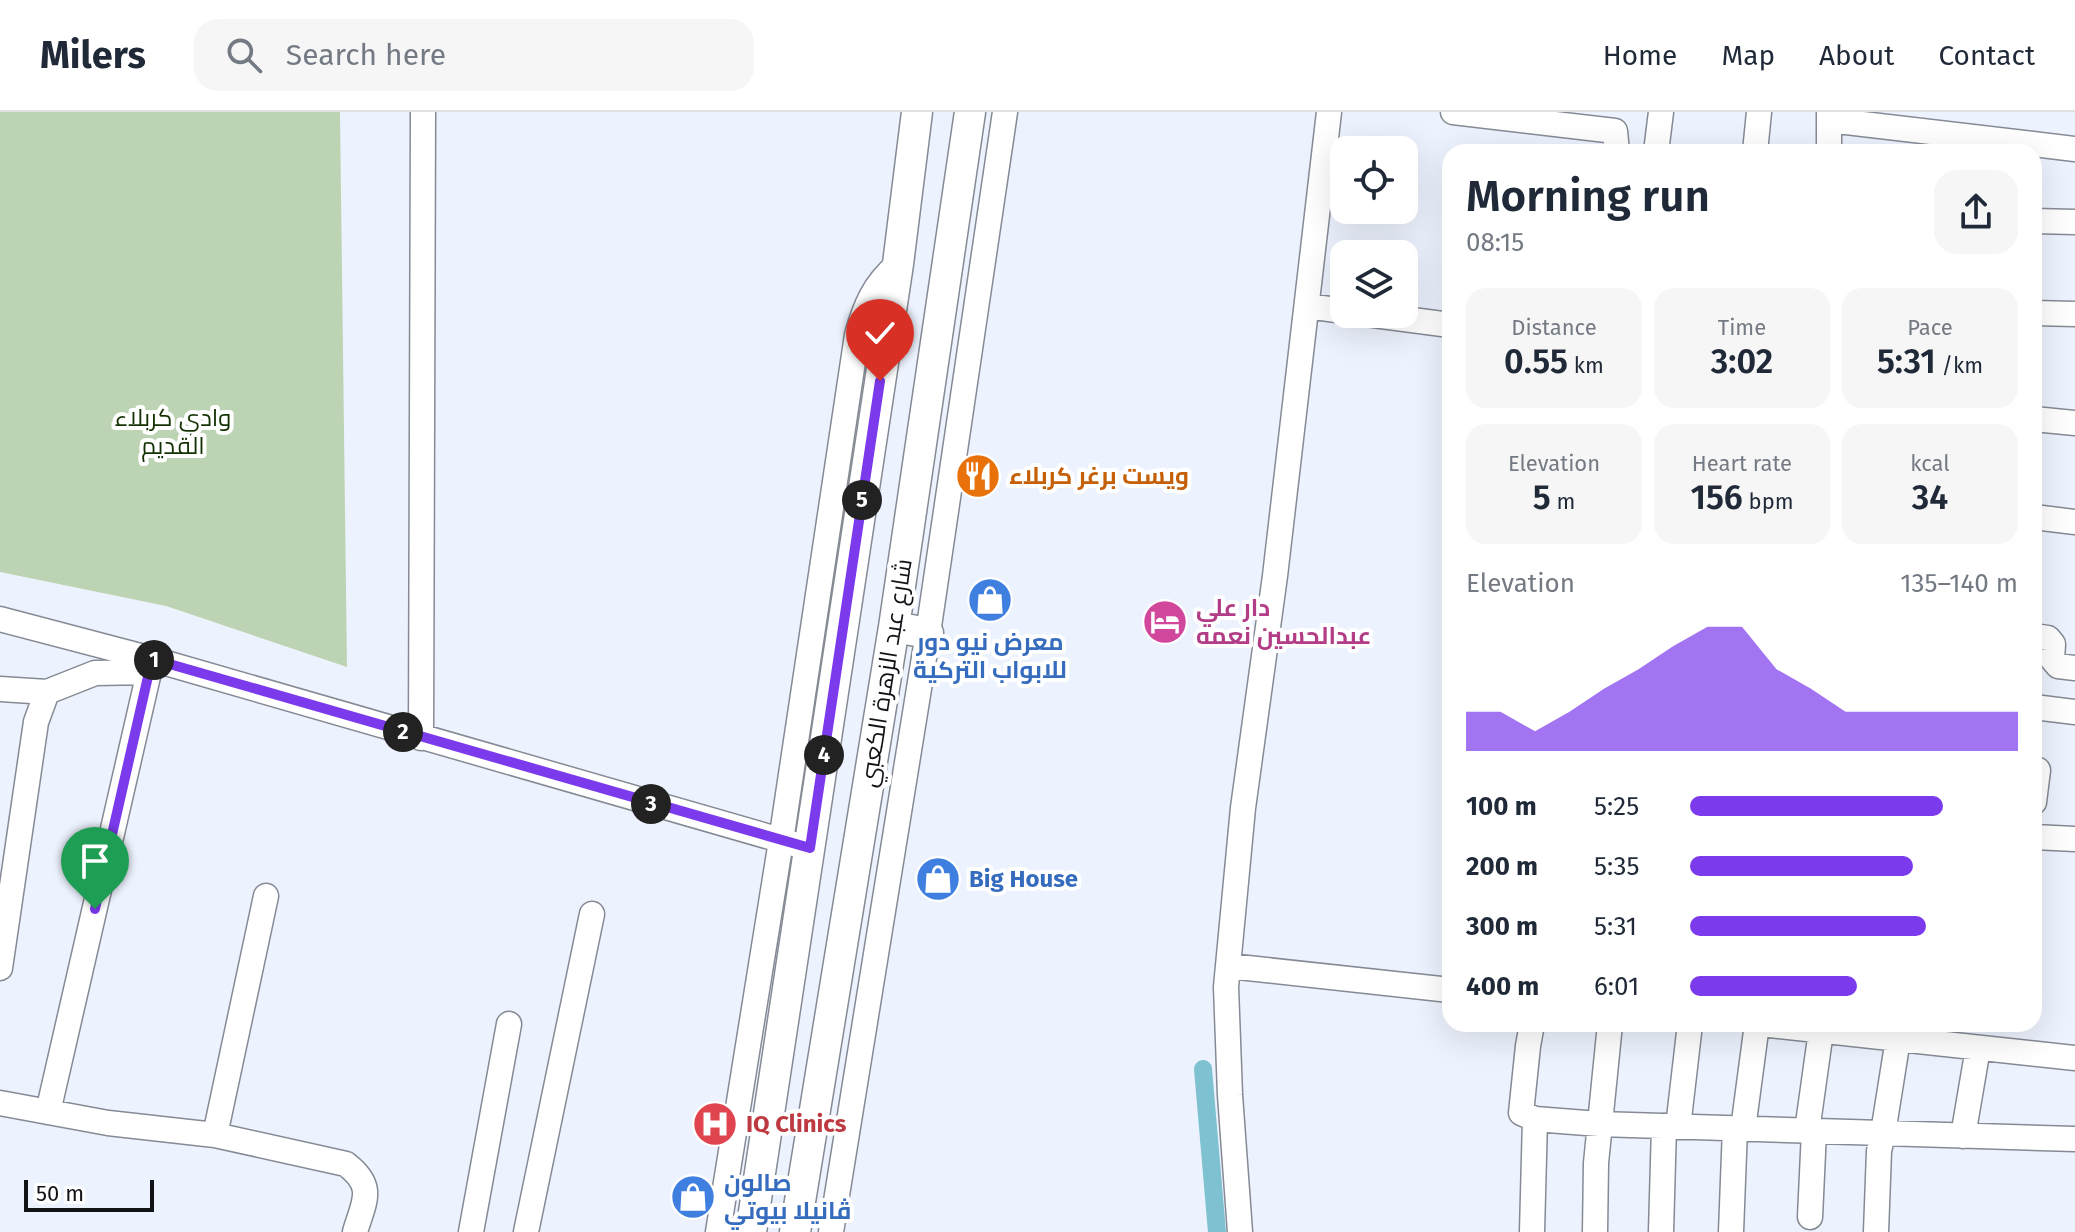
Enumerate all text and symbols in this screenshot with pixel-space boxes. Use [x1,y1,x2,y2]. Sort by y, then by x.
search box [194,19,754,91]
text: Milers [40,32,146,78]
icon: search [222,33,266,77]
text: Search here [286,37,446,73]
text: Home [1603,39,1677,72]
text: Map [1721,39,1775,72]
text: About [1819,39,1894,72]
text: Contact [1938,39,2035,72]
map controls [1330,136,1418,328]
button: locate [1330,136,1418,224]
text: Morning run [1466,170,1710,223]
button: share [1934,170,2018,254]
text: 08:15 [1466,227,1524,258]
button: layers [1330,240,1418,328]
pin [846,299,914,381]
icon: check [858,311,902,355]
text: Distance [1511,314,1597,341]
text: Time [1718,314,1766,341]
text: Pace [1907,314,1953,341]
text: 0.55 [1504,341,1568,382]
text: 3:02 [1711,341,1773,382]
text: 5:31 [1877,341,1936,382]
text: km [1568,352,1604,379]
text: /km [1936,352,1983,379]
park label: وادي كربلاء القديم [115,404,231,462]
text: Elevation [1508,450,1600,477]
text: Heart rate [1692,450,1792,477]
text: kcal [1910,450,1950,477]
restaurant icon: ويست برغر كربلاء [954,452,1002,500]
place label: ويست برغر كربلاء [1009,462,1189,490]
text: 5 [1533,477,1551,518]
text: 156 [1690,477,1743,518]
text: 34 [1912,477,1948,518]
pin: 5 [842,480,882,520]
text: 5 [856,486,868,513]
text: m [1551,488,1575,515]
text: bpm [1743,488,1794,515]
street label: شارع عبد الزهرة الكعبي [854,557,923,790]
text: Elevation [1466,568,1575,599]
text: 135–140 m [1900,568,2018,599]
shop icon: معرض نيو دور للابواب التركية [966,576,1014,624]
place label: دار علي عبدالحسين نعمه [1196,594,1371,650]
hotel icon: دار علي عبدالحسين نعمه [1141,598,1189,646]
place label: معرض نيو دور للابواب التركية [913,628,1067,684]
pin: 1 [134,640,174,680]
text: 1 [149,646,159,673]
pin: 2 [383,712,423,752]
text: 2 [397,718,409,745]
pin: 4 [804,735,844,775]
text: 4 [818,741,830,768]
pin: 3 [631,784,671,824]
text: 3 [645,790,657,817]
text: 100 m [1466,791,1537,822]
text: 5:25 [1594,791,1639,822]
pin [61,827,129,909]
icon: arrive [73,839,117,883]
text: 200 m [1466,851,1538,882]
text: 5:35 [1594,851,1640,882]
shop icon: Big House [914,855,962,903]
place label: Big House [969,865,1078,893]
text: 300 m [1466,911,1538,942]
text: 5:31 [1594,911,1637,942]
text: 400 m [1466,971,1539,1002]
text: 6:01 [1594,971,1639,1002]
hospital icon: IQ Clinics [691,1100,739,1148]
place label: IQ Clinics [746,1110,847,1138]
place label: صالون ڤانيلا بيوتي [724,1169,851,1230]
shop icon: صالون ڤانيلا بيوتي [669,1173,717,1221]
scale bar [24,1176,154,1212]
text: 50 m [36,1180,84,1207]

